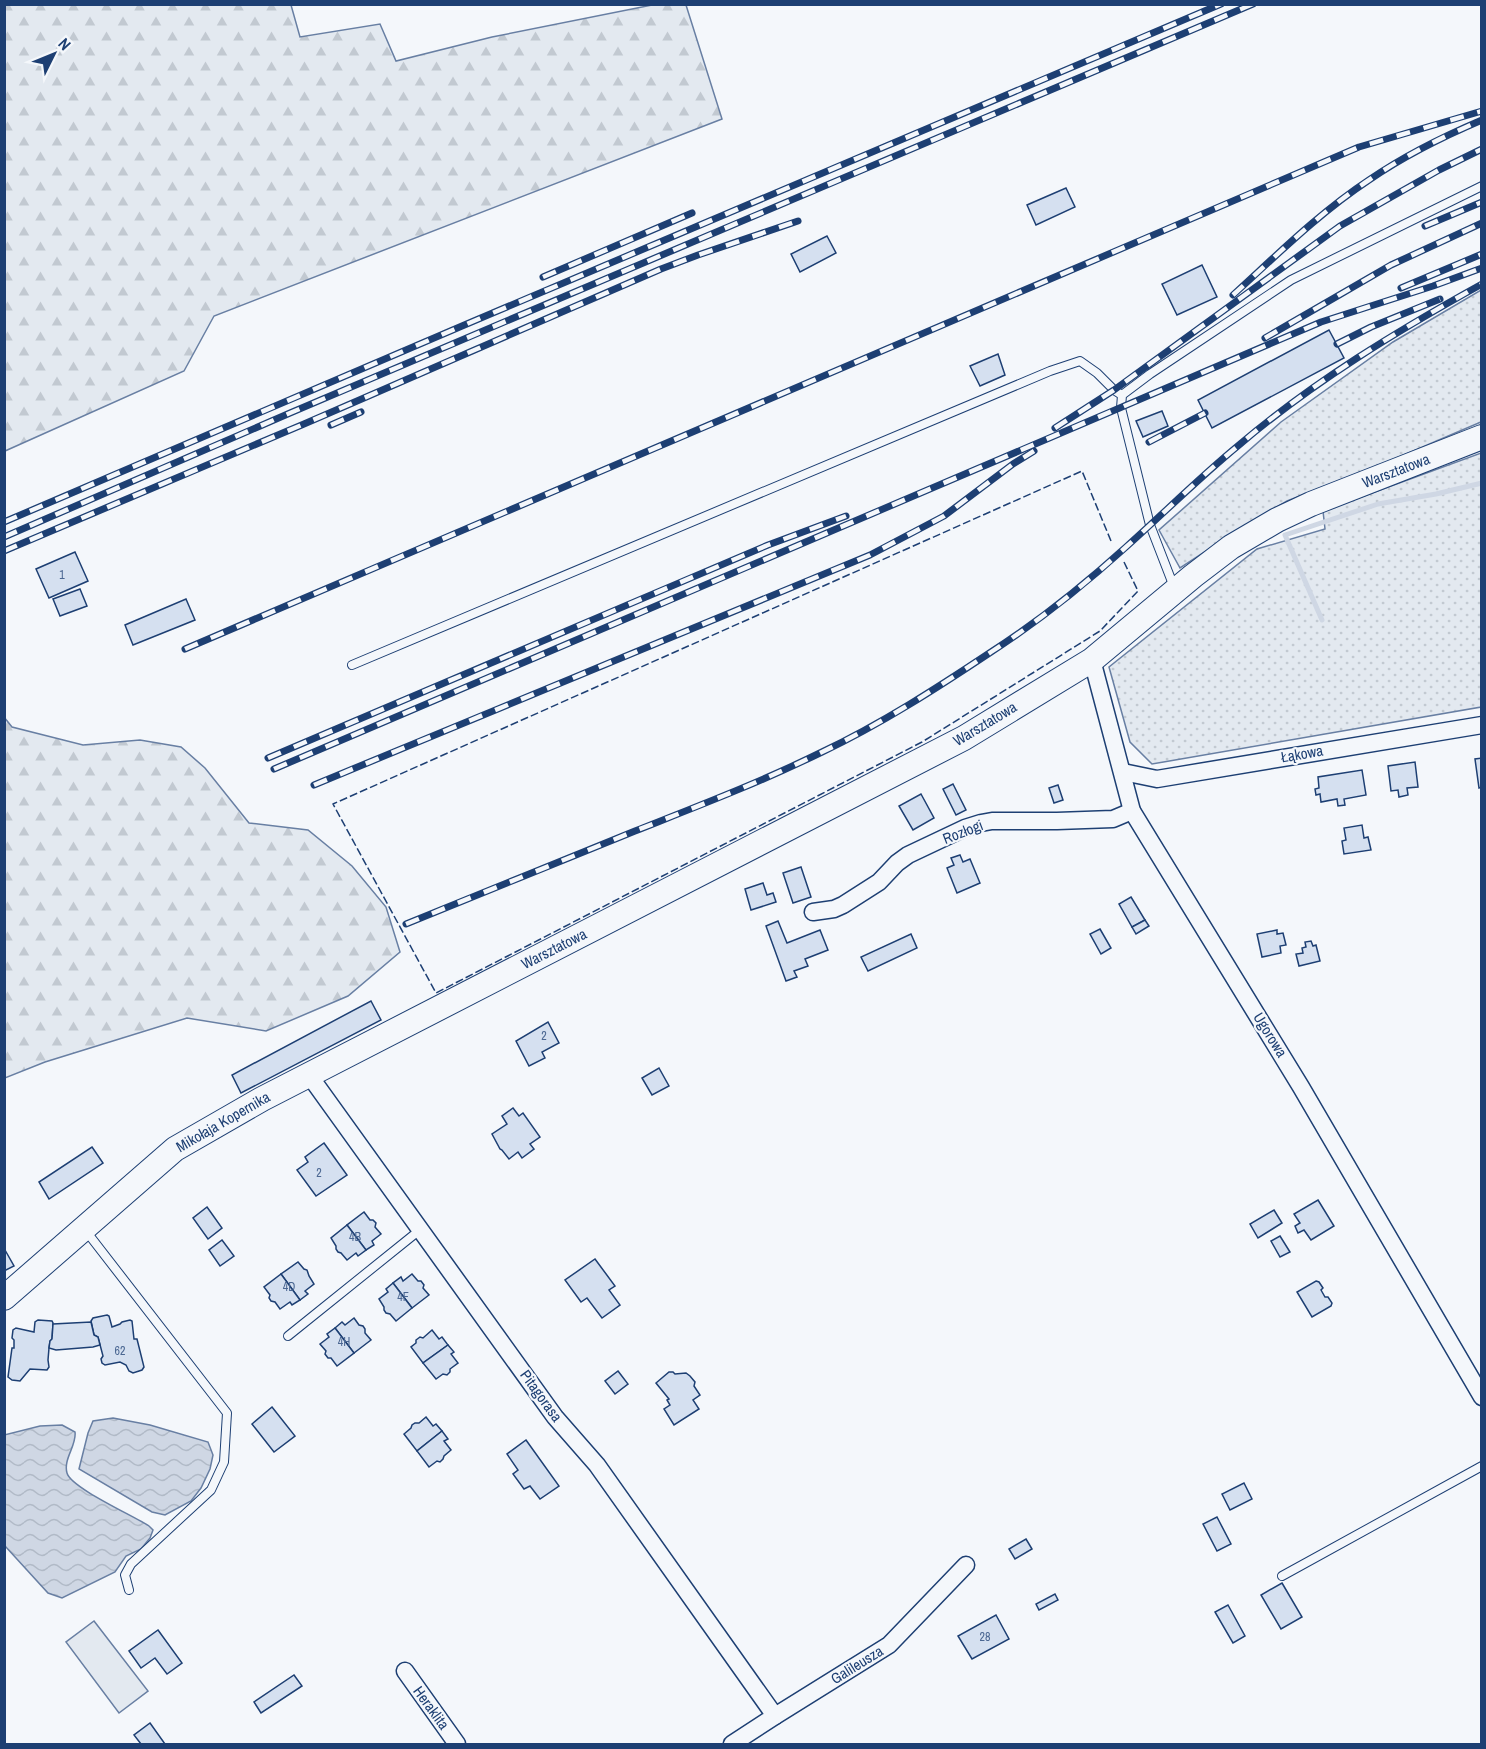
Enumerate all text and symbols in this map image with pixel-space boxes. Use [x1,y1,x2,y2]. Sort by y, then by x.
north arrow [24,24,84,84]
text: N [54,33,76,55]
street label: Warsztatowa [1359,448,1433,493]
house number: 1 [59,567,65,583]
street label: Warsztatowa [949,696,1021,751]
street label: Łąkowa [1279,739,1325,768]
street label: Rozłogi [940,814,986,849]
street label: Warsztatowa [518,923,590,974]
street label: Ugorowa [1248,1008,1292,1061]
house number: 2 [541,1028,547,1044]
street label: Mikołaja Kopernika [172,1086,274,1157]
house number: 2 [316,1165,322,1181]
house number: 4B [349,1229,361,1245]
house number: 4D [283,1279,295,1295]
house number: 4F [397,1289,409,1305]
house number: 4H [338,1334,350,1350]
house number: 62 [115,1343,125,1359]
street label: Pitagorasa [515,1365,567,1426]
house number: 28 [980,1629,990,1645]
street label: Galileusza [827,1640,887,1689]
street label: Heraklita [408,1682,454,1734]

